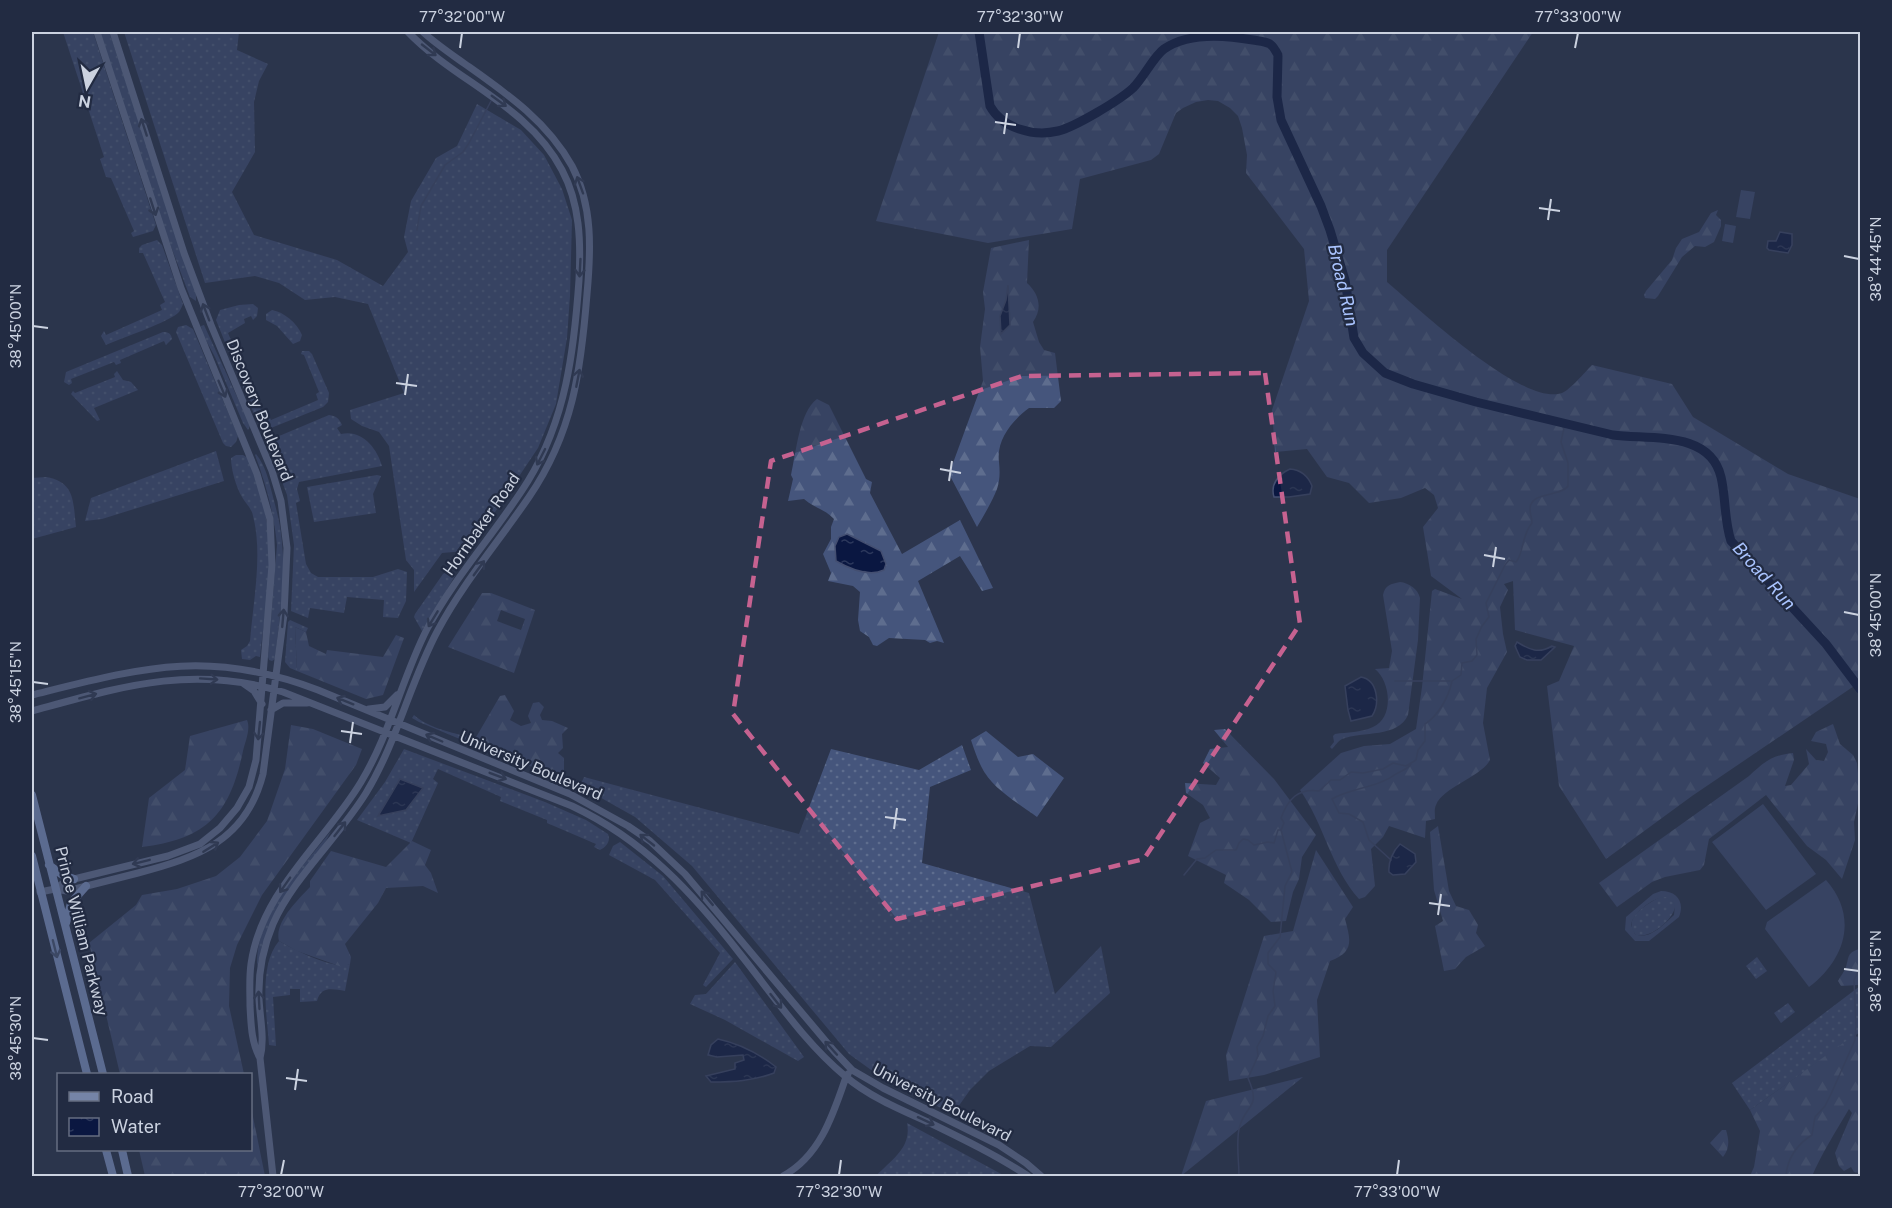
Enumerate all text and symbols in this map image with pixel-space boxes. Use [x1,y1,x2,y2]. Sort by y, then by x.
text: 77°32'00"W [419,8,505,25]
text: 77°32'30"W [977,8,1063,25]
text: 77°33'00"W [1535,8,1621,25]
one-way arrow [421,44,437,57]
north arrow [57,57,117,117]
text: N [77,91,92,112]
one-way arrow [491,95,507,108]
one-way arrow [138,118,149,137]
one-way arrow [573,177,584,195]
one-way arrow [149,197,160,216]
text: 38°44'45"N [1867,216,1884,302]
water label: Broad Run [1324,242,1363,328]
one-way arrow [574,258,585,277]
text: 38°45'00"N [7,284,24,368]
one-way arrow [200,303,211,321]
street label: Discovery Boulevard [222,336,297,484]
one-way arrow [573,369,584,389]
one-way arrow [217,380,228,398]
one-way arrow [534,448,546,466]
street label: Hornbaker Road [439,469,524,579]
water label: Broad Run [1728,537,1800,614]
one-way arrow [473,561,485,577]
text: 38°45'00"N [1867,573,1884,657]
one-way arrow [278,608,289,628]
one-way arrow [426,610,438,627]
text: 38°45'15"N [7,641,24,723]
one-way arrow [199,674,219,685]
one-way arrow [78,689,97,701]
one-way arrow [336,695,354,706]
one-way arrow [253,720,264,740]
street label: University Boulevard [457,727,605,804]
one-way arrow [425,732,444,743]
one-way arrow [489,771,507,782]
one-way arrow [333,821,346,837]
one-way arrow [639,833,655,846]
one-way arrow [202,840,219,852]
street label: Prince William Parkway [51,844,112,1018]
one-way arrow [132,857,151,869]
one-way arrow [279,877,291,893]
one-way arrow [700,891,714,906]
text: 38°45'15"N [1867,930,1884,1012]
one-way arrow [49,939,61,958]
one-way arrow [254,991,265,1011]
one-way arrow [770,993,783,1009]
text: 38°45'30"N [7,996,24,1080]
one-way arrow [824,1041,838,1056]
street label: University Boulevard [869,1059,1014,1146]
legend [57,1073,252,1151]
text: Road [111,1086,154,1107]
text: Water [111,1116,161,1137]
one-way arrow [917,1116,935,1128]
text: 77°32'00"W [238,1183,324,1200]
text: 77°32'30"W [796,1183,882,1200]
text: 77°33'00"W [1354,1183,1440,1200]

